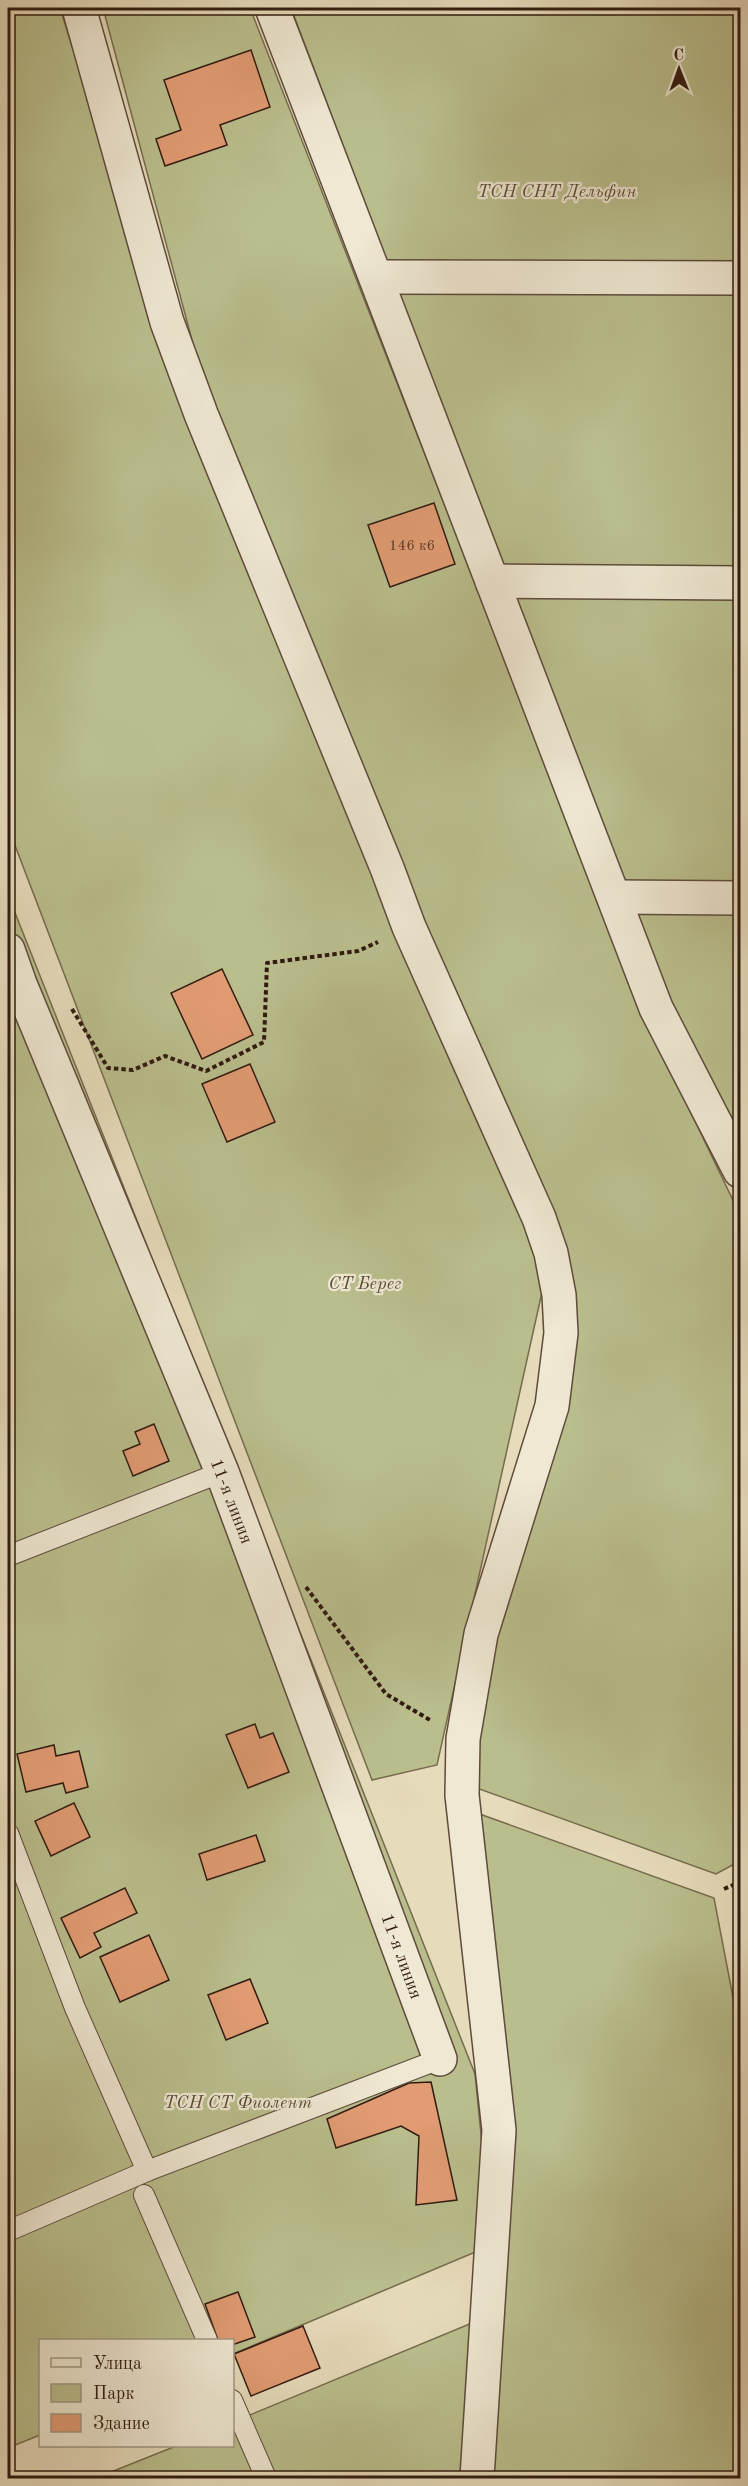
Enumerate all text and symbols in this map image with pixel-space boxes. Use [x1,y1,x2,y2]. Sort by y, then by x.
north arrow [649,39,709,99]
text: С [673,48,684,64]
park label: ТСН СНТ Дельфин [478,183,636,201]
house number: 146 к6 [389,539,435,554]
park label: СТ Берег [328,1275,402,1293]
street label: 11-я линия [207,1456,256,1546]
street label: 11-я линия [377,1911,425,2002]
park label: ТСН СТ Фиолент [164,2094,313,2112]
legend [39,2339,234,2447]
text: Улица [93,2355,142,2373]
text: Парк [93,2385,134,2403]
text: Здание [93,2415,150,2433]

